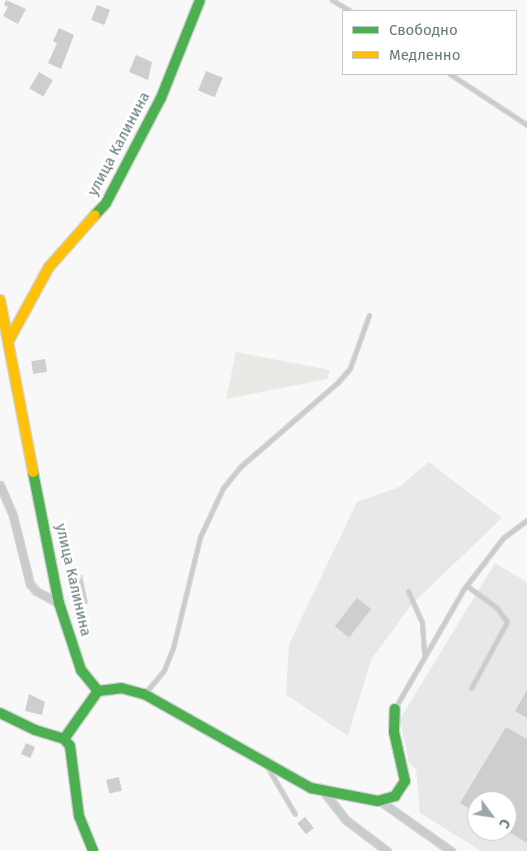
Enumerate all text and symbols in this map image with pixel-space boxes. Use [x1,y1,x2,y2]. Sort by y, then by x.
legend [342,10,517,75]
text: Свободно [389,21,458,39]
text: Медленно [389,46,461,64]
street label: улица Калинина [84,89,154,199]
street label: улица Калинина [51,522,95,638]
north arrow [467,791,517,841]
text: С [495,816,514,831]

